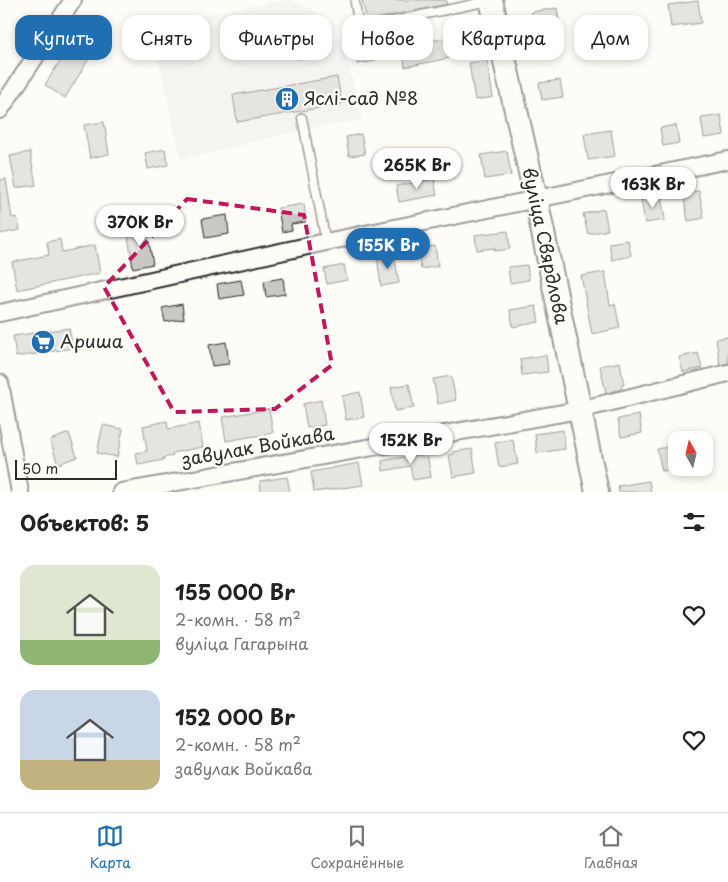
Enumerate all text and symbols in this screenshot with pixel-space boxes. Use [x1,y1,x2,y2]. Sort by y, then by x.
chip: Купить [15,15,112,60]
chip: Снять [122,15,210,60]
chip: Фильтры [220,15,332,60]
chip: Новое [342,15,433,60]
chip: Квартира [443,15,564,60]
chip: Дом [574,15,648,60]
place label: Яслі-сад №8 [304,84,418,111]
building icon: Яслі-сад №8 [274,86,300,112]
pin: 265K Br [371,148,463,190]
text: 265K Br [383,152,451,176]
street label: вуліца Свярдлова [517,165,576,327]
pin: 163K Br [607,166,699,209]
text: 163K Br [621,171,685,195]
pin: 370K Br [94,204,186,247]
text: 370K Br [107,209,173,233]
pin: 155K Br [342,228,434,270]
text: 155K Br [357,232,419,256]
place label: Ариша [60,327,124,354]
supermarket icon: Ариша [30,329,56,355]
street label: завулак Войкава [178,419,337,472]
pin: 152K Br [365,422,457,465]
text: 152K Br [380,427,442,451]
north arrow [668,431,712,476]
map controls [668,431,713,476]
scale bar [15,457,118,480]
text: 50 m [22,458,58,479]
text: Объектов: 5 [20,506,149,538]
icon: filters [680,508,708,536]
text: 155 000 Br [175,575,295,607]
icon: home [60,585,120,645]
icon: heart [680,601,708,629]
text: 2-комн. · 58 m² [175,607,301,631]
text: вуліца Гагарына [175,631,308,655]
text: 152 000 Br [175,700,295,732]
icon: home [60,710,120,770]
icon: heart [680,726,708,754]
text: 2-комн. · 58 m² [175,732,301,756]
text: завулак Войкава [175,756,312,780]
tab: Карта [90,822,131,873]
tab: Сохранённые [311,822,404,873]
tab: Главная [584,822,638,873]

